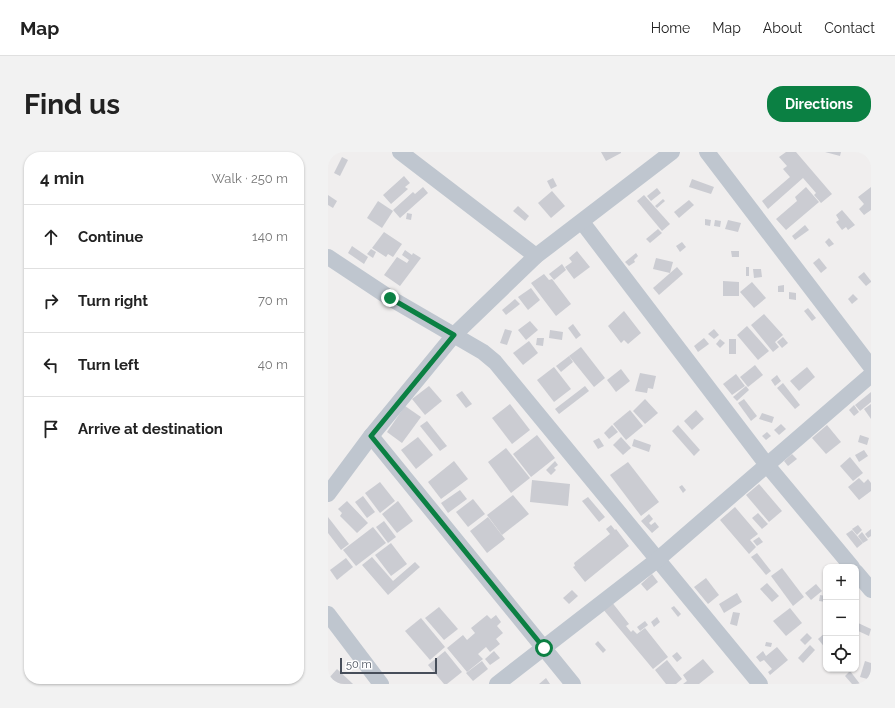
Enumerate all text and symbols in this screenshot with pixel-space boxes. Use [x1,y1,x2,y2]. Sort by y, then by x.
text: Map [20,17,59,39]
text: Home [651,20,690,36]
text: Map [712,20,741,36]
text: About [763,20,802,36]
text: Contact [824,20,875,36]
button: Directions [767,86,871,122]
text: Find us [24,88,120,121]
text: 4 min [40,168,84,188]
text: Walk · 250 m [211,171,288,186]
icon: ahead [40,226,62,248]
text: Continue [78,228,143,246]
text: 140 m [252,229,288,244]
route end [381,289,399,307]
icon: right [40,290,62,312]
text: Turn right [78,292,148,310]
text: 70 m [258,293,288,308]
icon: left [40,354,62,376]
text: Turn left [78,356,139,374]
text: 40 m [258,357,288,372]
icon: arrive [40,418,62,440]
text: Arrive at destination [78,420,223,438]
map controls [823,564,859,672]
button: + [823,564,859,600]
button: − [823,600,859,636]
button: locate [823,636,859,672]
route start [535,639,553,657]
scale bar [340,656,437,675]
text: 50 m [346,658,372,671]

